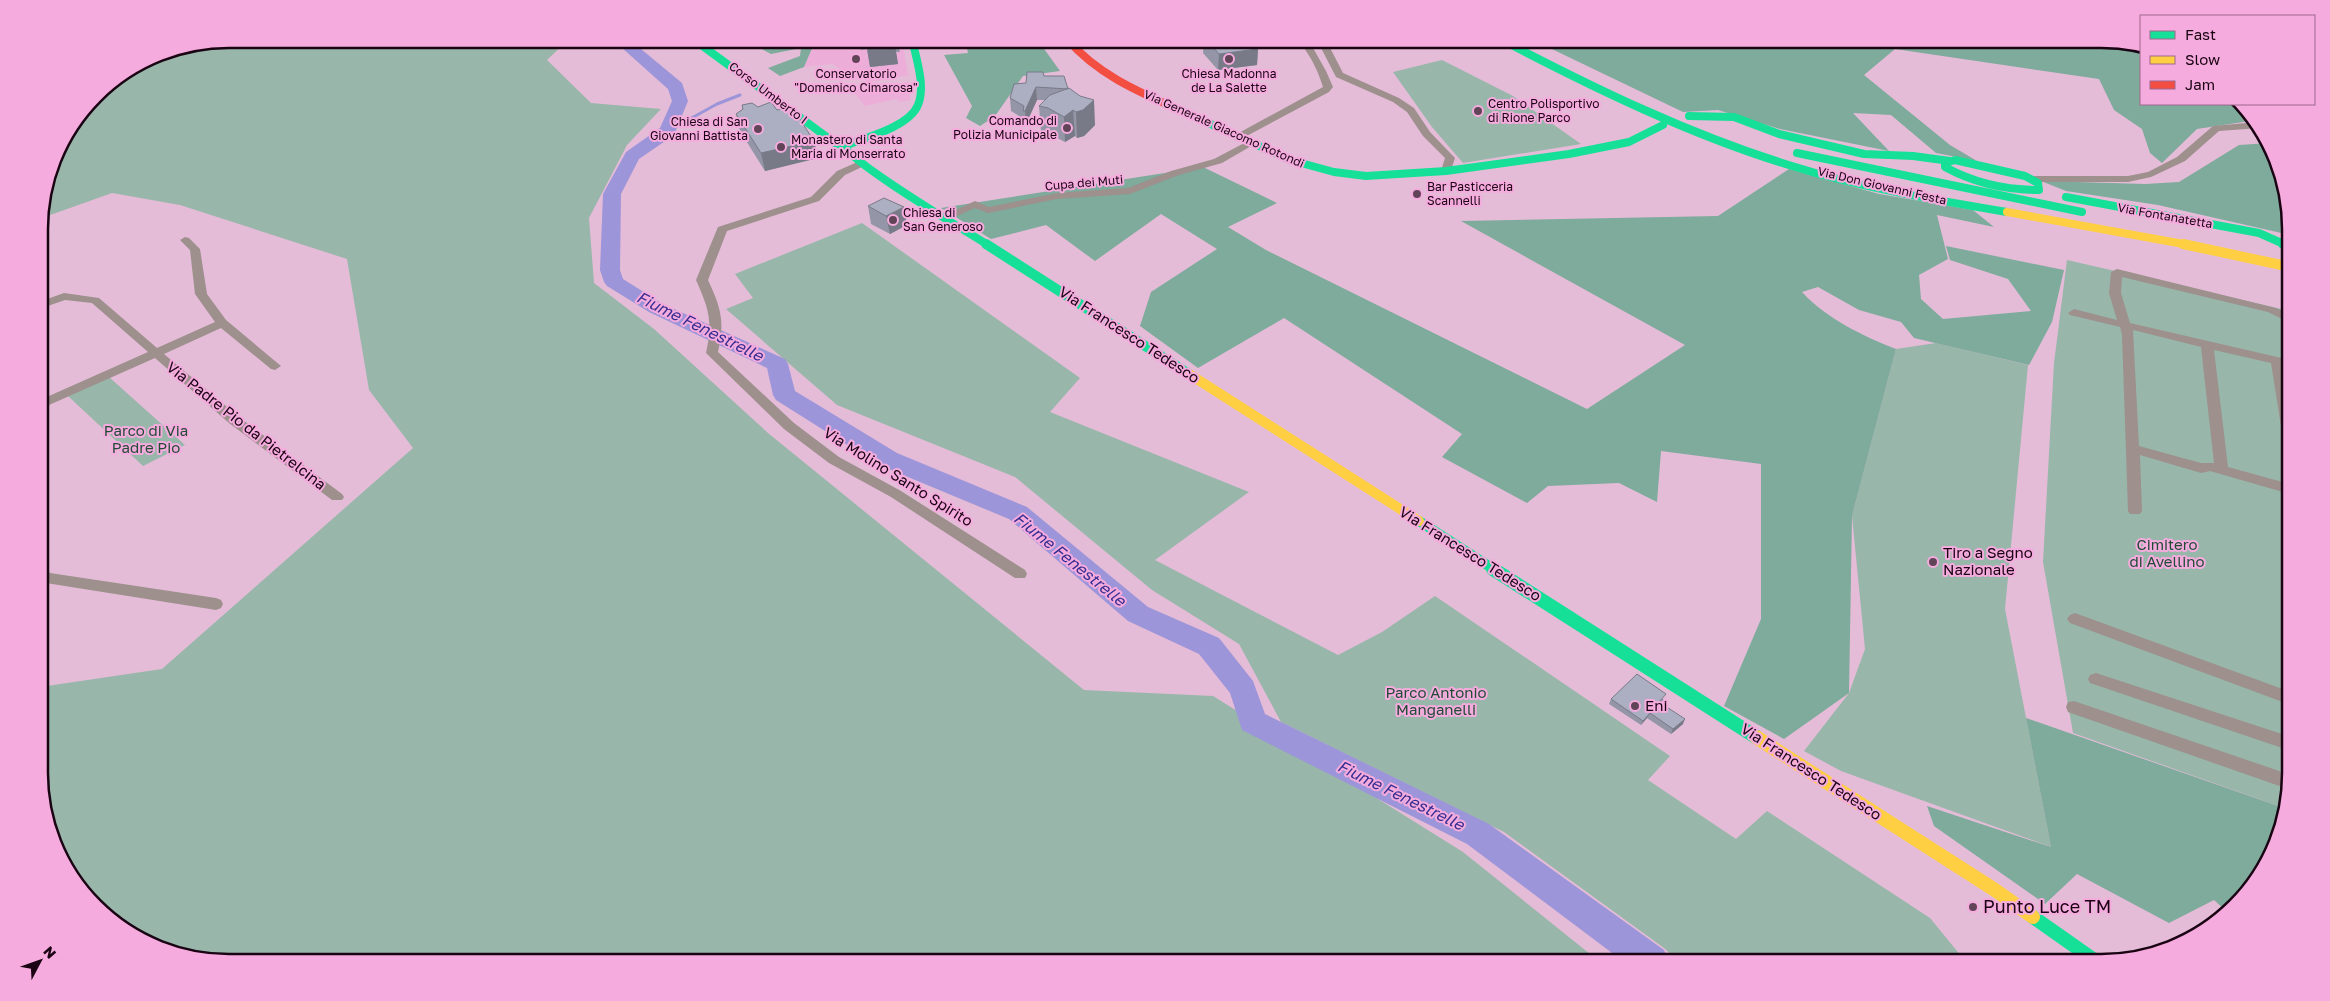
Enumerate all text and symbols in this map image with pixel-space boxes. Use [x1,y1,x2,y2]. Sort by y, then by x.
legend [2140,15,2315,105]
text: Fast [2185,25,2216,43]
text: Slow [2185,50,2220,68]
marker: Conservatorio "Domenico Cimarosa" [850,53,862,65]
marker: Chiesa Madonna de La Salette [1223,53,1235,65]
street label: Corso Umberto I [726,58,810,127]
place label: Conservatorio "Domenico Cimarosa" [794,66,918,95]
place label: Chiesa Madonna de La Salette [1181,66,1277,95]
text: Jam [2185,75,2215,93]
street label: Via Generale Giacomo Rotondi [1142,86,1307,171]
place label: Centro Polisportivo di Rione Parco [1488,96,1600,125]
marker: Centro Polisportivo di Rione Parco [1472,105,1484,117]
place label: Comando di Polizia Municipale [953,113,1057,142]
place label: Chiesa di San Giovanni Battista [650,114,748,143]
marker: Comando di Polizia Municipale [1061,122,1073,134]
marker: Chiesa di San Giovanni Battista [752,123,764,135]
place label: Monastero di Santa Maria di Monserrato [791,132,906,161]
marker: Monastero di Santa Maria di Monserrato [775,141,787,153]
street label: Via Don Giovanni Festa [1816,163,1948,208]
street label: Cupa dei Muti [1044,172,1124,193]
place label: Bar Pasticceria Scannelli [1427,179,1513,208]
marker: Bar Pasticceria Scannelli [1411,188,1423,200]
street label: Via Fontanatetta [2116,200,2214,231]
place label: Chiesa di San Generoso [903,205,983,234]
marker: Chiesa di San Generoso [887,214,899,226]
street label: Via Francesco Tedesco [1056,282,1203,386]
water label: Fiume Fenestrelle [633,287,768,366]
street label: Via Padre Pio da Pietrelcina [163,357,330,493]
park label: Parco di Via Padre Pio [104,421,188,456]
street label: Via Molino Santo Spirito [821,423,976,530]
street label: Via Francesco Tedesco [1396,502,1545,604]
water label: Fiume Fenestrelle [1010,508,1131,611]
park label: Cimitero di Avellino [2130,535,2204,570]
place label: Tiro a Segno Nazionale [1943,543,2033,578]
marker: Tiro a Segno Nazionale [1927,556,1939,568]
park label: Parco Antonio Manganelli [1385,683,1487,718]
place label: Eni [1645,696,1667,714]
marker: Eni [1629,700,1641,712]
street label: Via Francesco Tedesco [1738,719,1885,823]
water label: Fiume Fenestrelle [1334,756,1469,835]
place label: Punto Luce TM [1983,895,2111,917]
marker: Punto Luce TM [1967,901,1979,913]
north arrow [15,936,65,986]
text: N [40,943,60,962]

